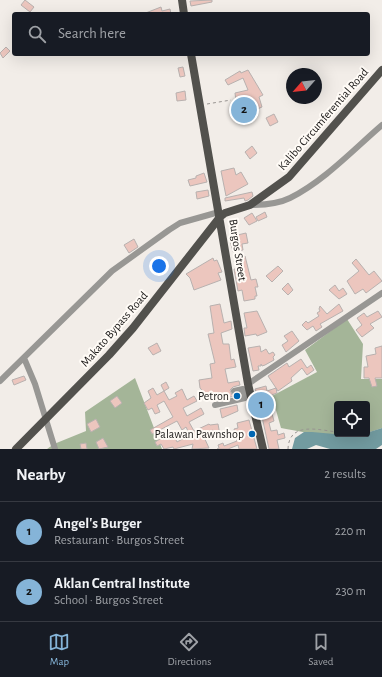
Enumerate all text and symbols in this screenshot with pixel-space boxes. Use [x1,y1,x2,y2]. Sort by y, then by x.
search box [12,12,370,56]
icon: search [26,23,48,45]
text: Search here [58,26,126,41]
street label: Kalibo Circumferential Road [276,66,370,172]
north arrow [286,68,322,104]
pin: 2 [231,95,257,125]
street label: Burgos Street [227,218,249,282]
your location [149,256,169,276]
street label: Makato Bypass Road [78,289,150,370]
place label: Petron [198,390,229,402]
pin: 1 [248,390,274,420]
marker: Petron [232,391,242,401]
map controls [334,401,370,437]
button: locate [334,401,370,437]
place label: Palawan Pawnshop [154,428,244,440]
marker: Palawan Pawnshop [247,429,257,439]
text: Nearby [16,466,66,483]
text: 2 results [324,468,366,481]
text: Angel's Burger [54,516,142,531]
text: 1 [27,525,31,538]
text: 220 m [335,525,366,538]
text: Restaurant · Burgos Street [54,534,184,547]
text: Aklan Central Institute [54,576,190,591]
text: 2 [26,585,32,598]
text: 230 m [335,585,366,598]
text: School · Burgos Street [54,594,163,607]
tab: Map [48,631,70,668]
tab: Directions [167,631,211,668]
tab: Saved [308,631,333,668]

